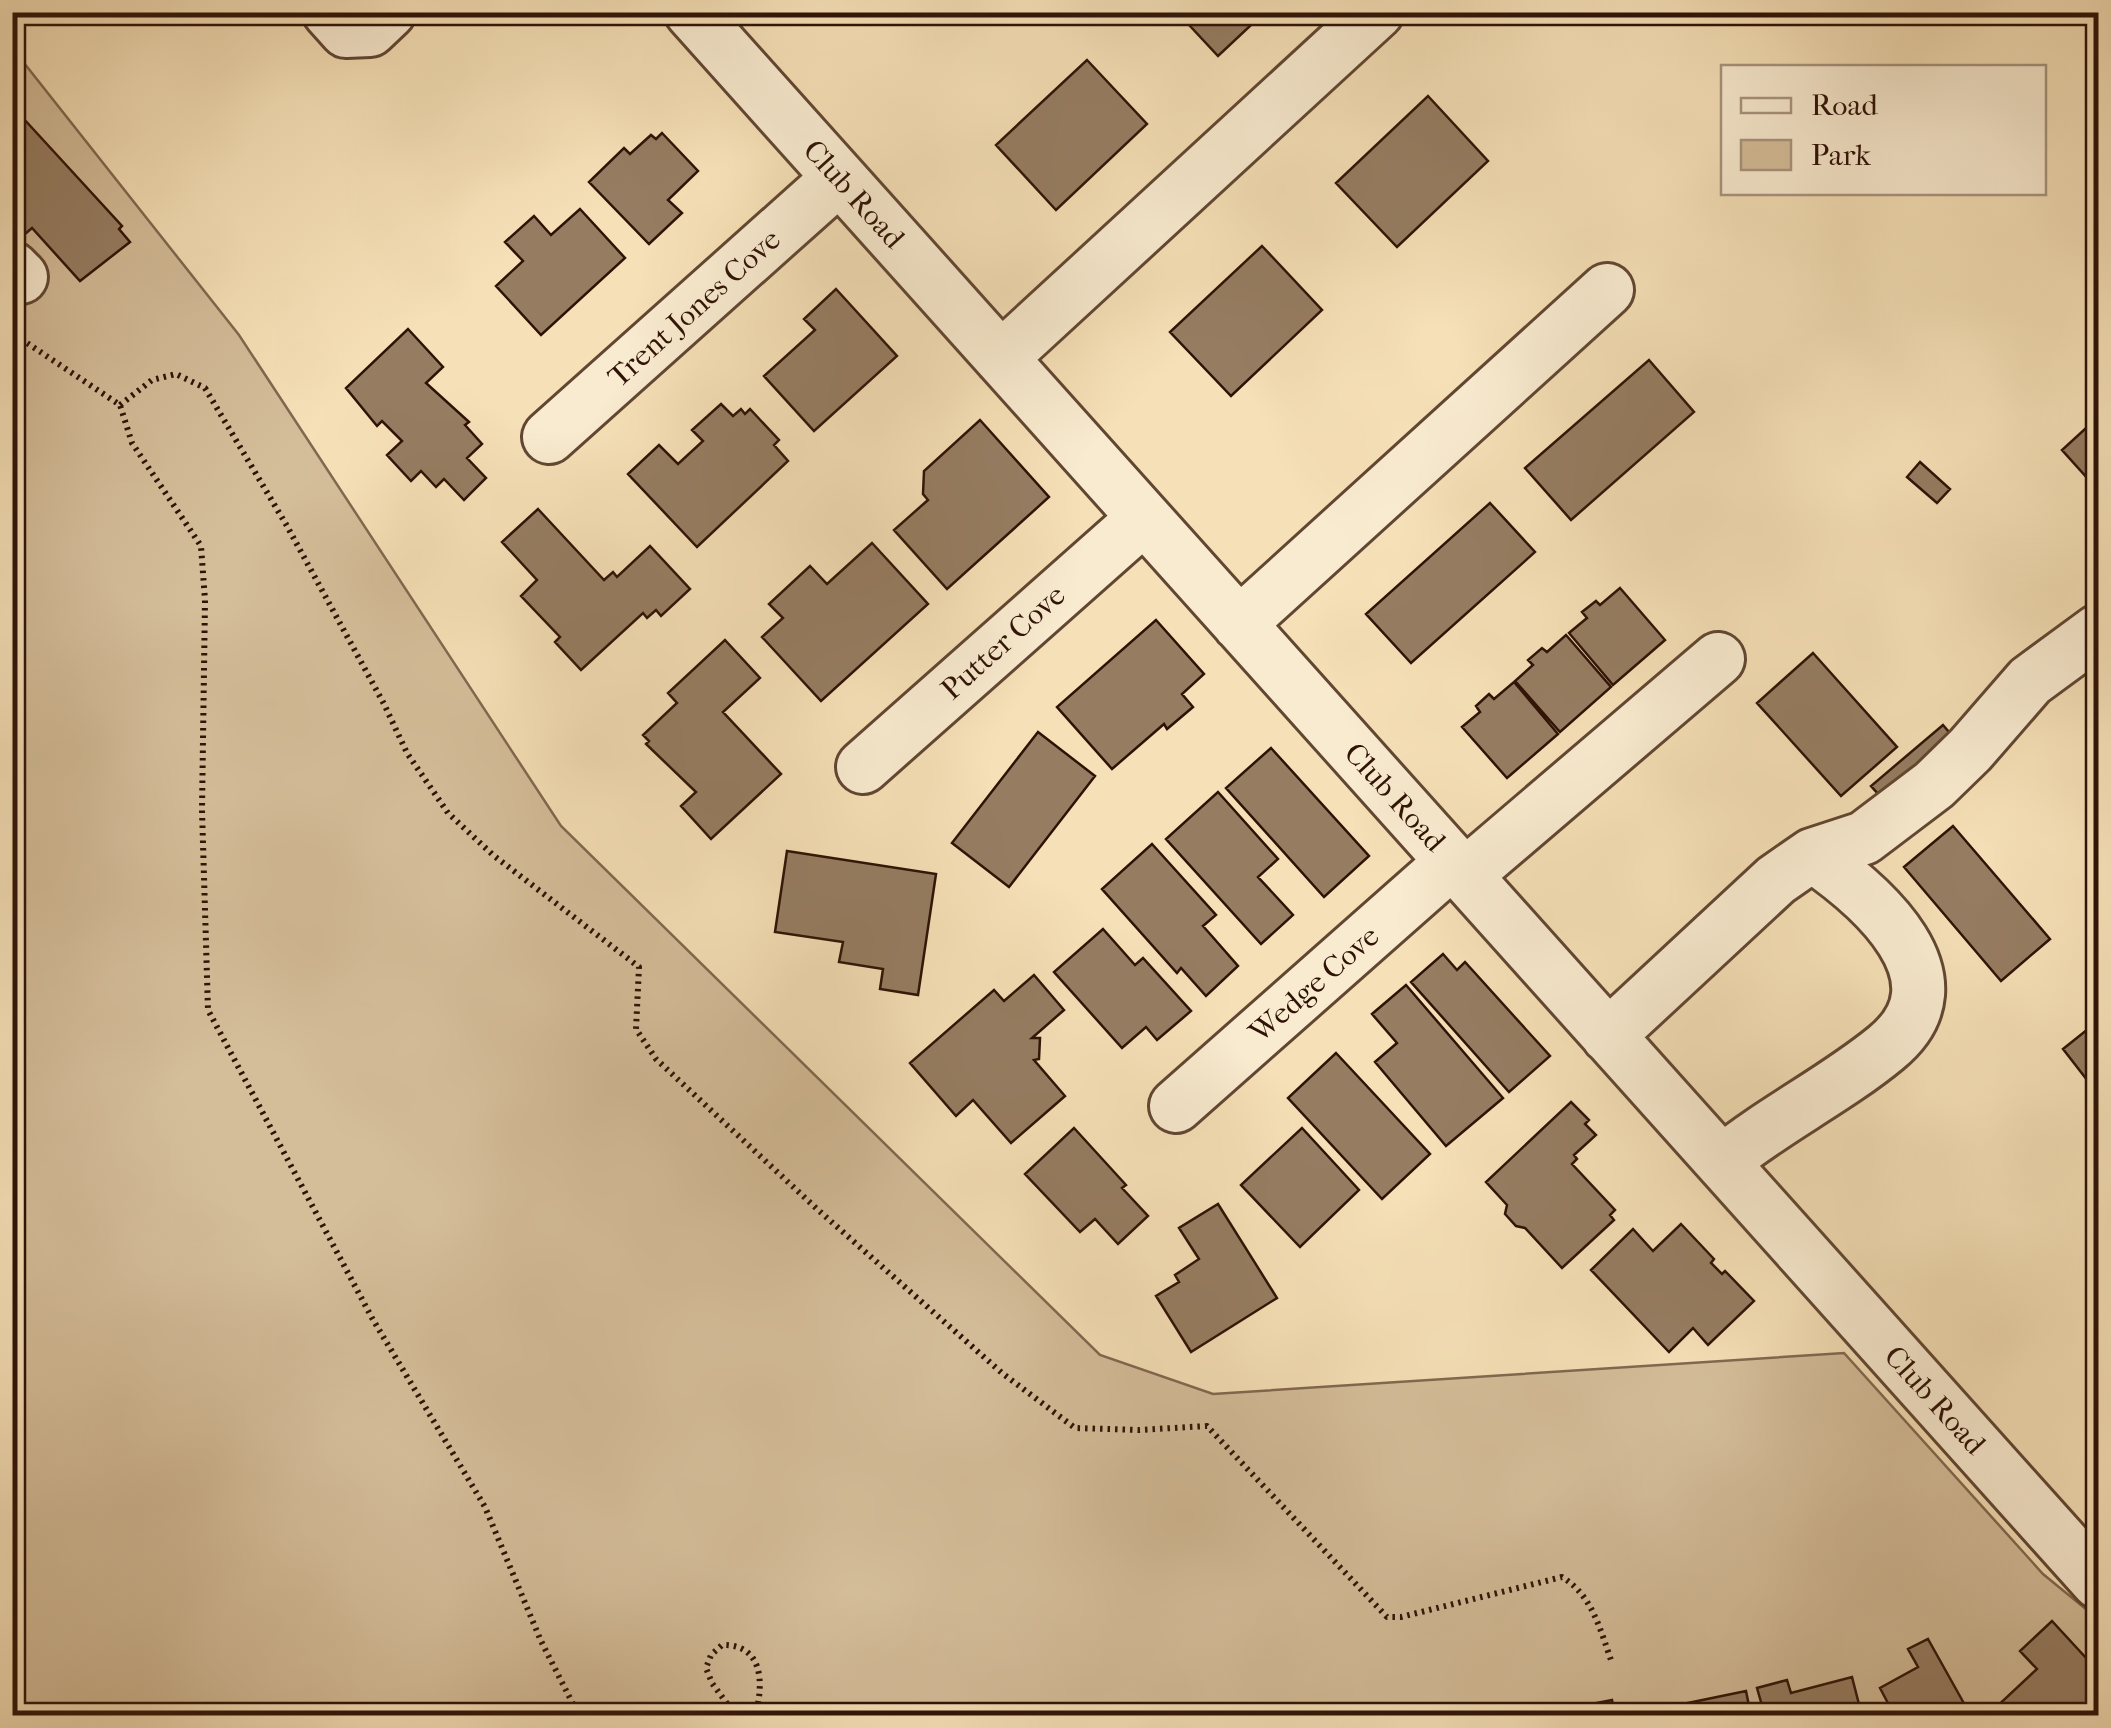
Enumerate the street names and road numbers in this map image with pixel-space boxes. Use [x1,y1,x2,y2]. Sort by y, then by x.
street label: Club Road [796,133,912,256]
street label: Trent Jones Cove [601,222,788,395]
street label: Putter Cove [934,578,1073,707]
street label: Club Road [1337,736,1453,859]
street label: Wedge Cove [1242,919,1386,1051]
street label: Club Road [1877,1339,1993,1462]

